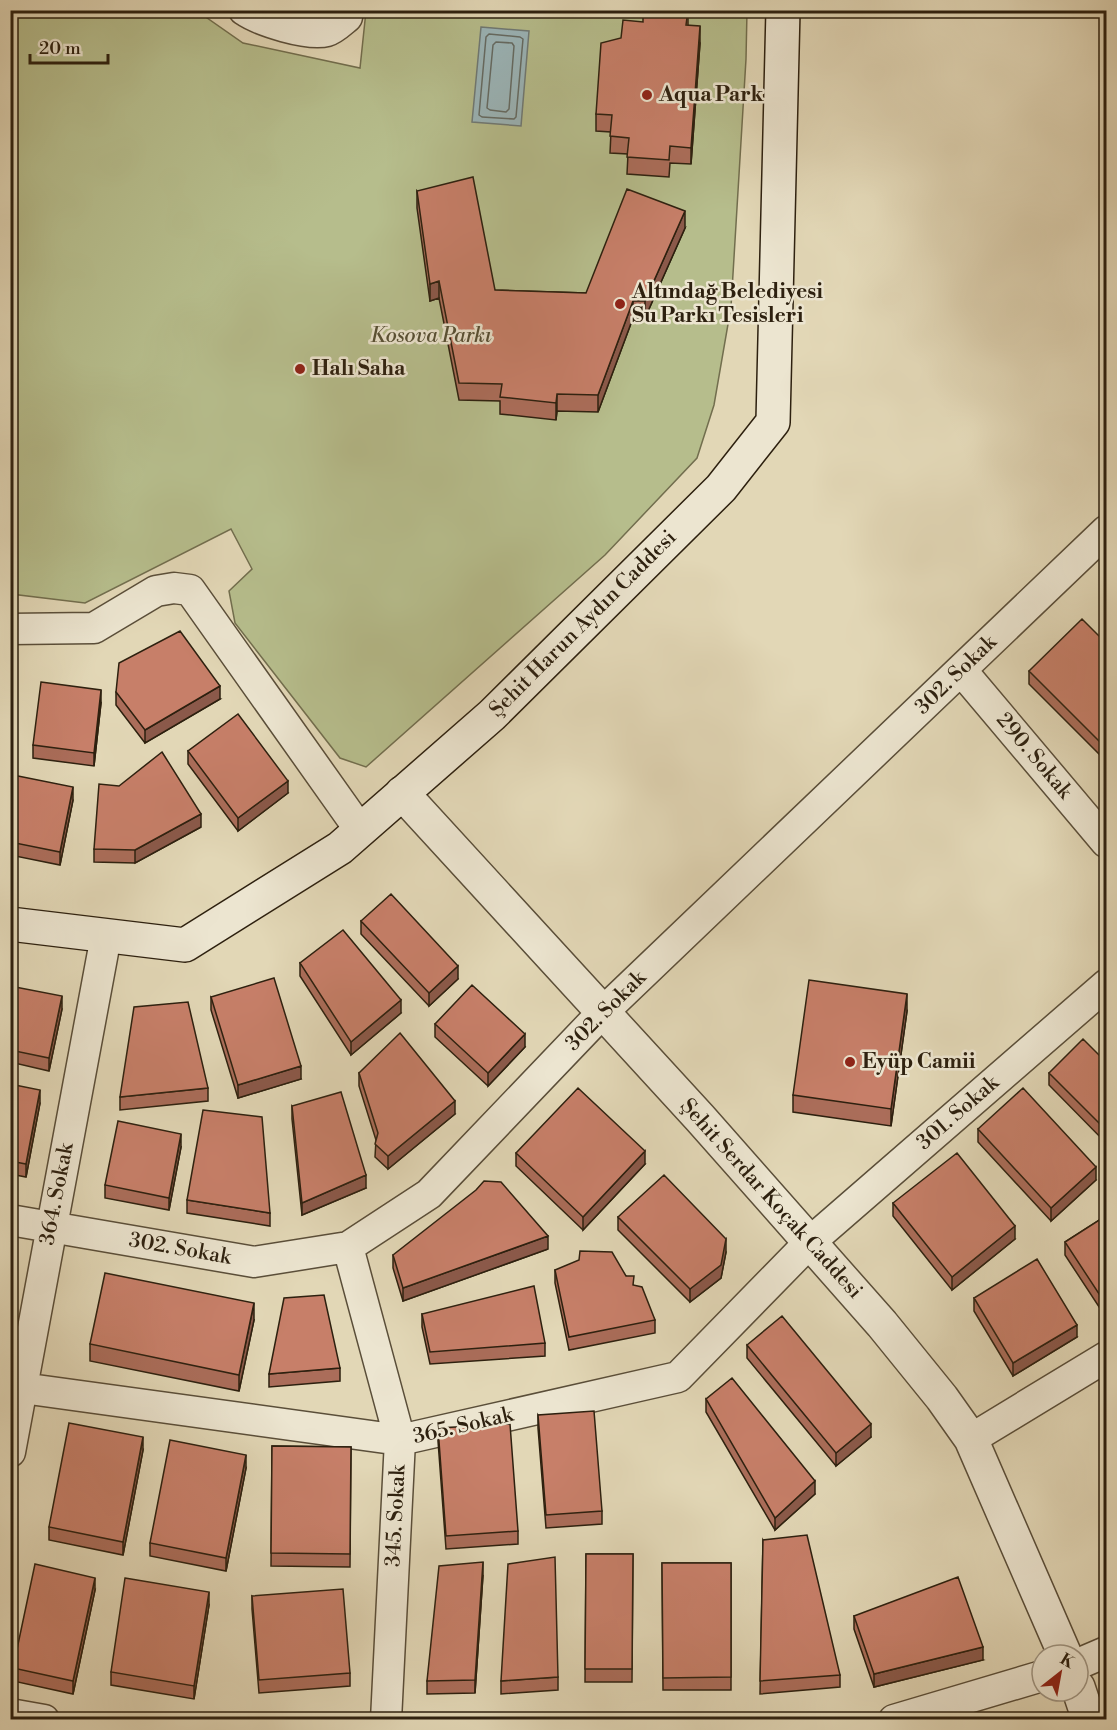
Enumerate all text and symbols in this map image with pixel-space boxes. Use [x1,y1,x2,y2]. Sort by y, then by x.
scale bar [30,27,108,65]
text: 20 m [39,37,81,60]
place label: Aqua Park [658,82,764,108]
marker: Aqua Park [640,88,654,102]
place label: Altındağ Belediyesi Su Parkı Tesisleri [631,279,823,329]
marker: Altındağ Belediyesi Su Parkı Tesisleri [613,297,627,311]
park label: Kosova Parkı [370,323,492,349]
place label: Halı Saha [312,356,406,382]
marker: Halı Saha [293,362,307,376]
street label: Şehit Harun Aydın Caddesi [484,525,682,723]
street label: 302. Sokak [910,629,1003,720]
street label: 290. Sokak [990,708,1078,805]
street label: 302. Sokak [560,965,652,1057]
place label: Eyüp Camii [862,1049,976,1075]
marker: Eyüp Camii [843,1055,857,1069]
street label: 301. Sokak [912,1070,1005,1156]
street label: Şehit Serdar Koçak Caddesi [674,1094,868,1304]
street label: 364. Sokak [34,1140,80,1247]
street label: 302. Sokak [127,1227,234,1271]
street label: 365. Sokak [410,1402,517,1450]
street label: 345. Sokak [380,1463,412,1568]
north arrow [1030,1643,1090,1703]
text: K [1056,1649,1079,1673]

